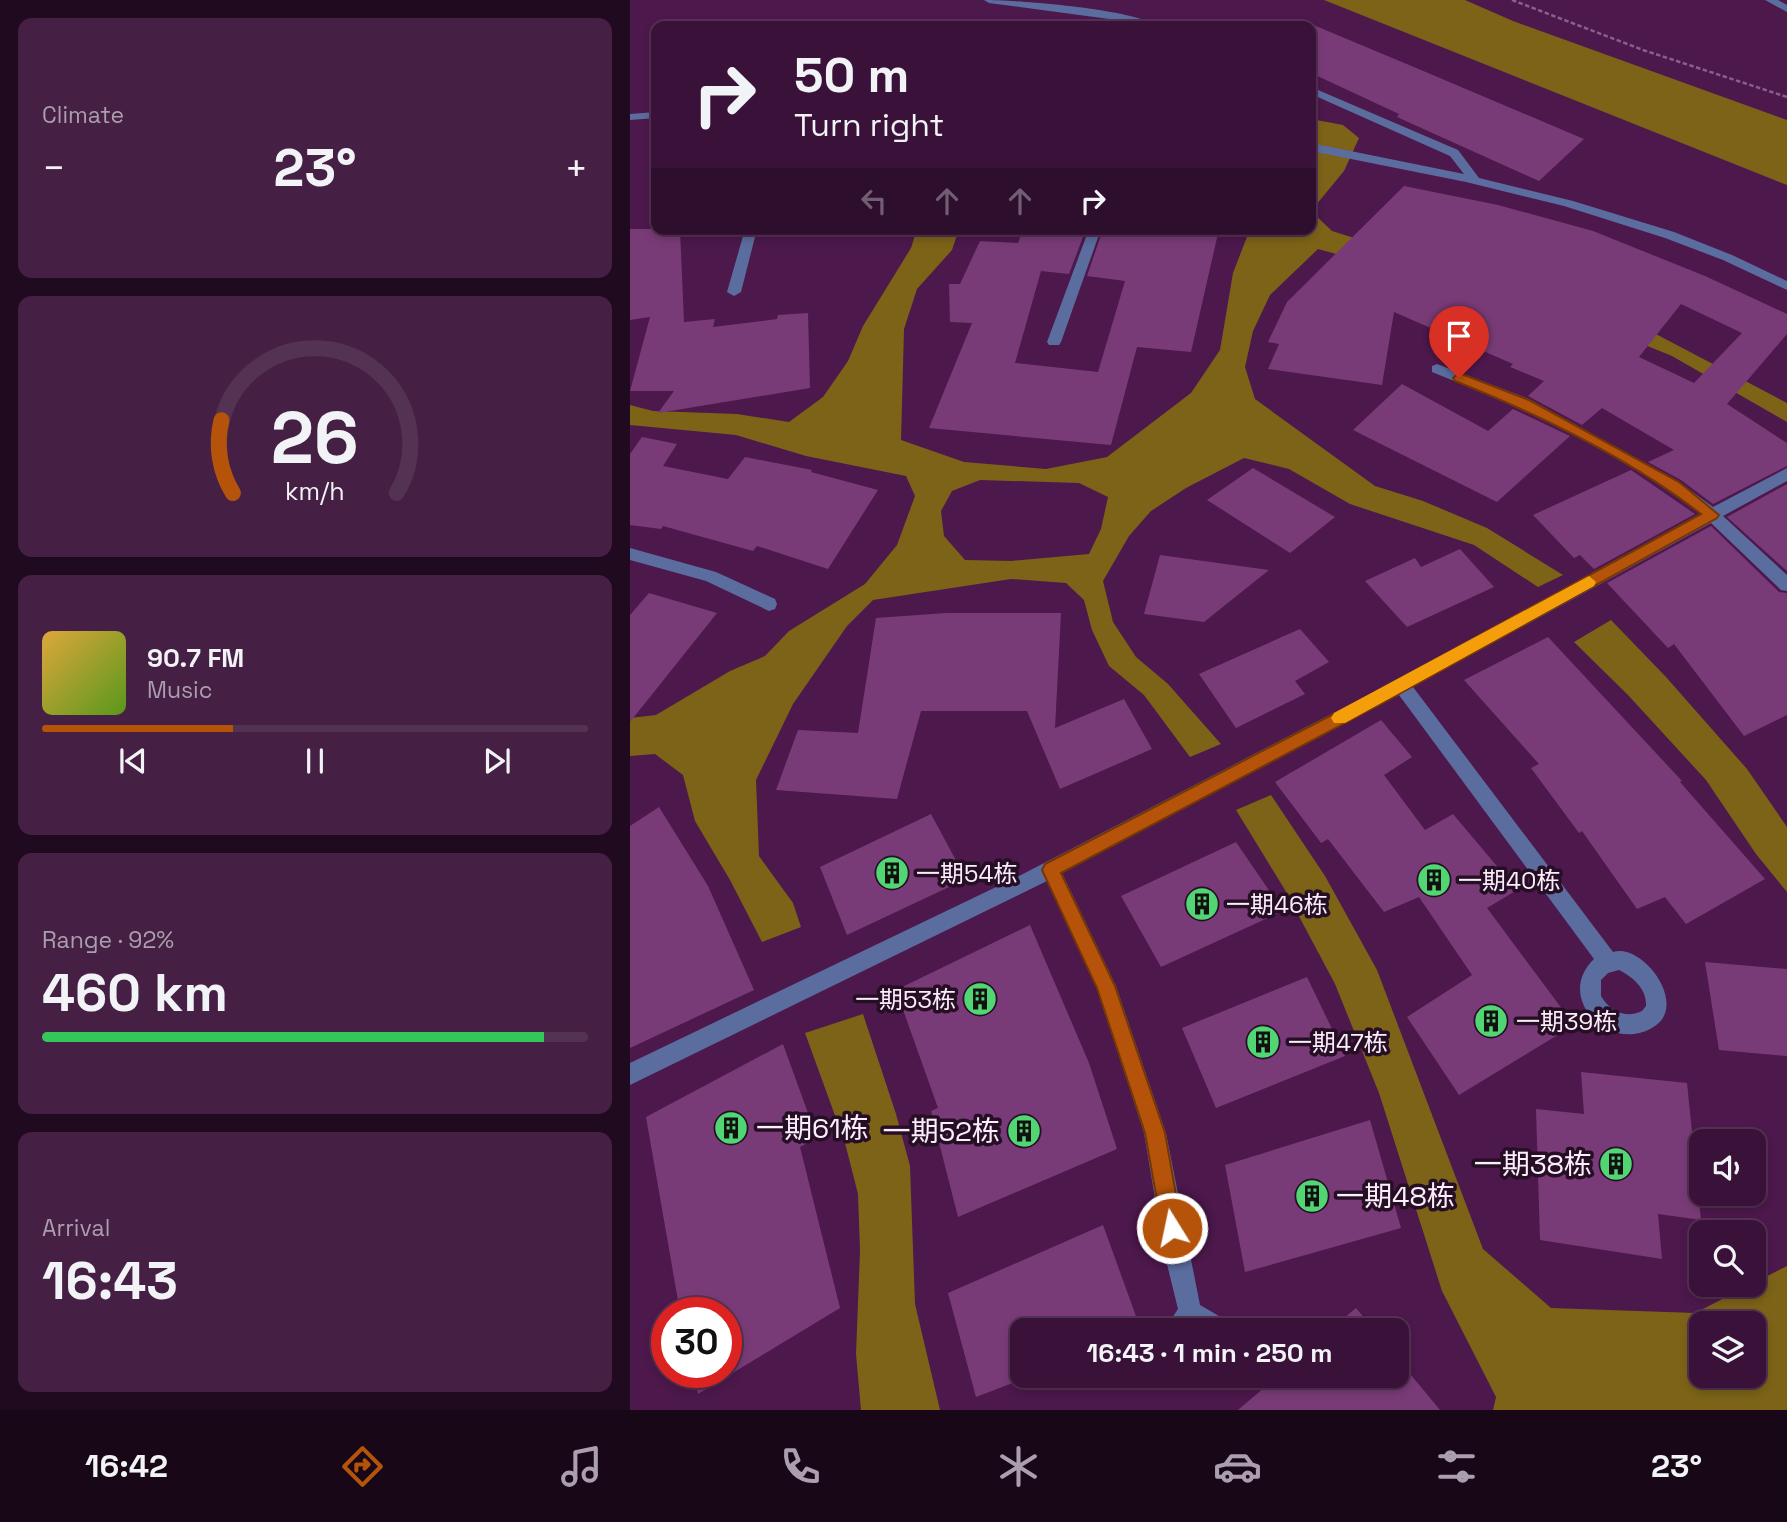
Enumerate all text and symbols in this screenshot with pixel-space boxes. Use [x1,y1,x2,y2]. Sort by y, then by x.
text: 50 m [794,44,909,106]
icon: right [679,49,770,140]
text: Climate [42,100,124,130]
text: Turn right [794,105,944,145]
text: 23° [274,135,357,201]
text: − [42,144,66,192]
text: + [564,144,588,192]
icon: left [855,182,893,220]
icon: ahead [928,182,966,220]
icon: ahead [1001,182,1039,220]
icon: right [1074,182,1112,220]
pin [1429,306,1489,378]
icon: arrive [1440,317,1478,355]
text: 26 [271,391,359,484]
text: km/h [285,474,345,506]
text: 90.7 FM [147,641,244,675]
text: Music [147,675,212,705]
icon: previous [114,742,152,780]
icon: pause [296,742,334,780]
icon: next [478,742,516,780]
building icon: 一期54栋 [873,854,911,892]
place label: 一期54栋 [916,858,1017,889]
building icon: 一期40栋 [1415,861,1453,899]
place label: 一期40栋 [1458,865,1560,896]
building icon: 一期46栋 [1183,885,1221,923]
place label: 一期46栋 [1226,889,1328,920]
text: Range · 92% [42,925,174,955]
text: 460 km [42,960,228,1026]
building icon: 一期53栋 [961,980,999,1018]
place label: 一期53栋 [855,984,956,1015]
building icon: 一期39栋 [1472,1002,1510,1040]
place label: 一期39栋 [1516,1006,1617,1037]
building icon: 一期47栋 [1244,1023,1282,1061]
place label: 一期47栋 [1288,1027,1388,1058]
building icon: 一期61栋 [712,1109,750,1147]
place label: 一期61栋 [756,1110,869,1146]
building icon: 一期52栋 [1005,1112,1043,1150]
place label: 一期52栋 [883,1113,1000,1149]
map controls [1689,1129,1766,1388]
button: sound [1689,1129,1766,1206]
building icon: 一期38栋 [1597,1145,1635,1183]
place label: 一期38栋 [1474,1146,1592,1182]
building icon: 一期48栋 [1293,1177,1331,1215]
place label: 一期48栋 [1336,1178,1455,1214]
position arrow [1135,1191,1209,1265]
text: Arrival [42,1213,110,1243]
button: search [1689,1220,1766,1297]
text: 16:43 [42,1248,178,1314]
speed limit sign: 30 [651,1297,742,1388]
button: layers [1689,1311,1766,1388]
text: 16:43 · 1 min · 250 m [1087,1336,1332,1370]
icon: directions [338,1442,387,1491]
icon: music [557,1442,606,1491]
icon: phone [776,1442,825,1491]
icon: climate [994,1442,1043,1491]
icon: car [1213,1442,1262,1491]
icon: filters [1432,1442,1481,1491]
text: 16:42 [85,1446,168,1486]
text: 23° [1651,1446,1702,1486]

